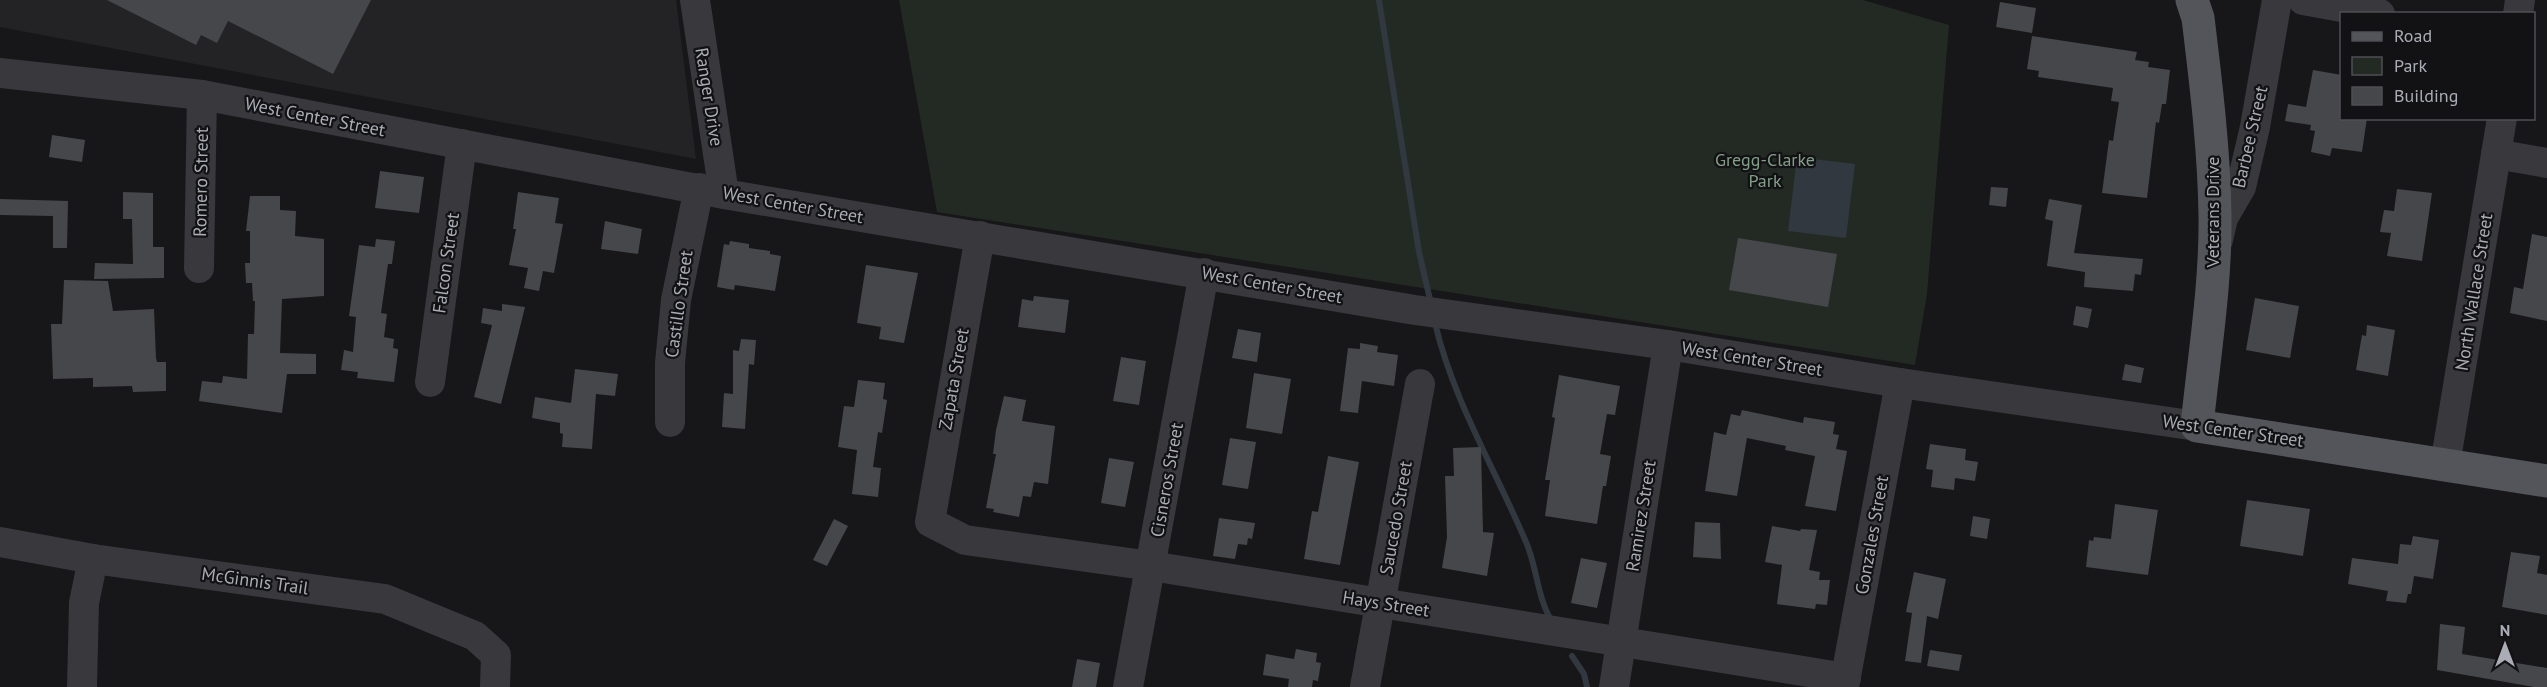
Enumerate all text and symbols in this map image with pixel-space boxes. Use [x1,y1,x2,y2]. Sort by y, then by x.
legend [2340,12,2535,120]
text: Road [2394,24,2432,47]
street label: Ranger Drive [690,46,729,148]
text: Park [2394,54,2427,77]
street label: Barbee Street [2227,84,2272,190]
text: Building [2394,84,2458,107]
street label: West Center Street [243,92,387,141]
street label: Romero Street [188,127,213,237]
park label: Gregg-Clarke Park [1715,148,1815,192]
street label: Veterans Drive [2201,157,2224,269]
street label: West Center Street [721,181,865,228]
street label: Falcon Street [427,211,464,315]
street label: North Wallace Street [2450,212,2497,372]
street label: Castillo Street [660,249,697,359]
street label: West Center Street [1200,261,1344,308]
street label: Zapata Street [933,326,974,432]
street label: West Center Street [1680,336,1824,381]
street label: West Center Street [2161,409,2305,452]
street label: Cisneros Street [1145,421,1188,539]
street label: Saucedo Street [1374,459,1417,577]
street label: Ramirez Street [1620,459,1661,573]
street label: Gonzales Street [1850,474,1893,596]
street label: McGinnis Trail [200,562,311,599]
street label: Hays Street [1341,585,1431,622]
north arrow [2475,615,2535,675]
text: N [2500,620,2510,640]

